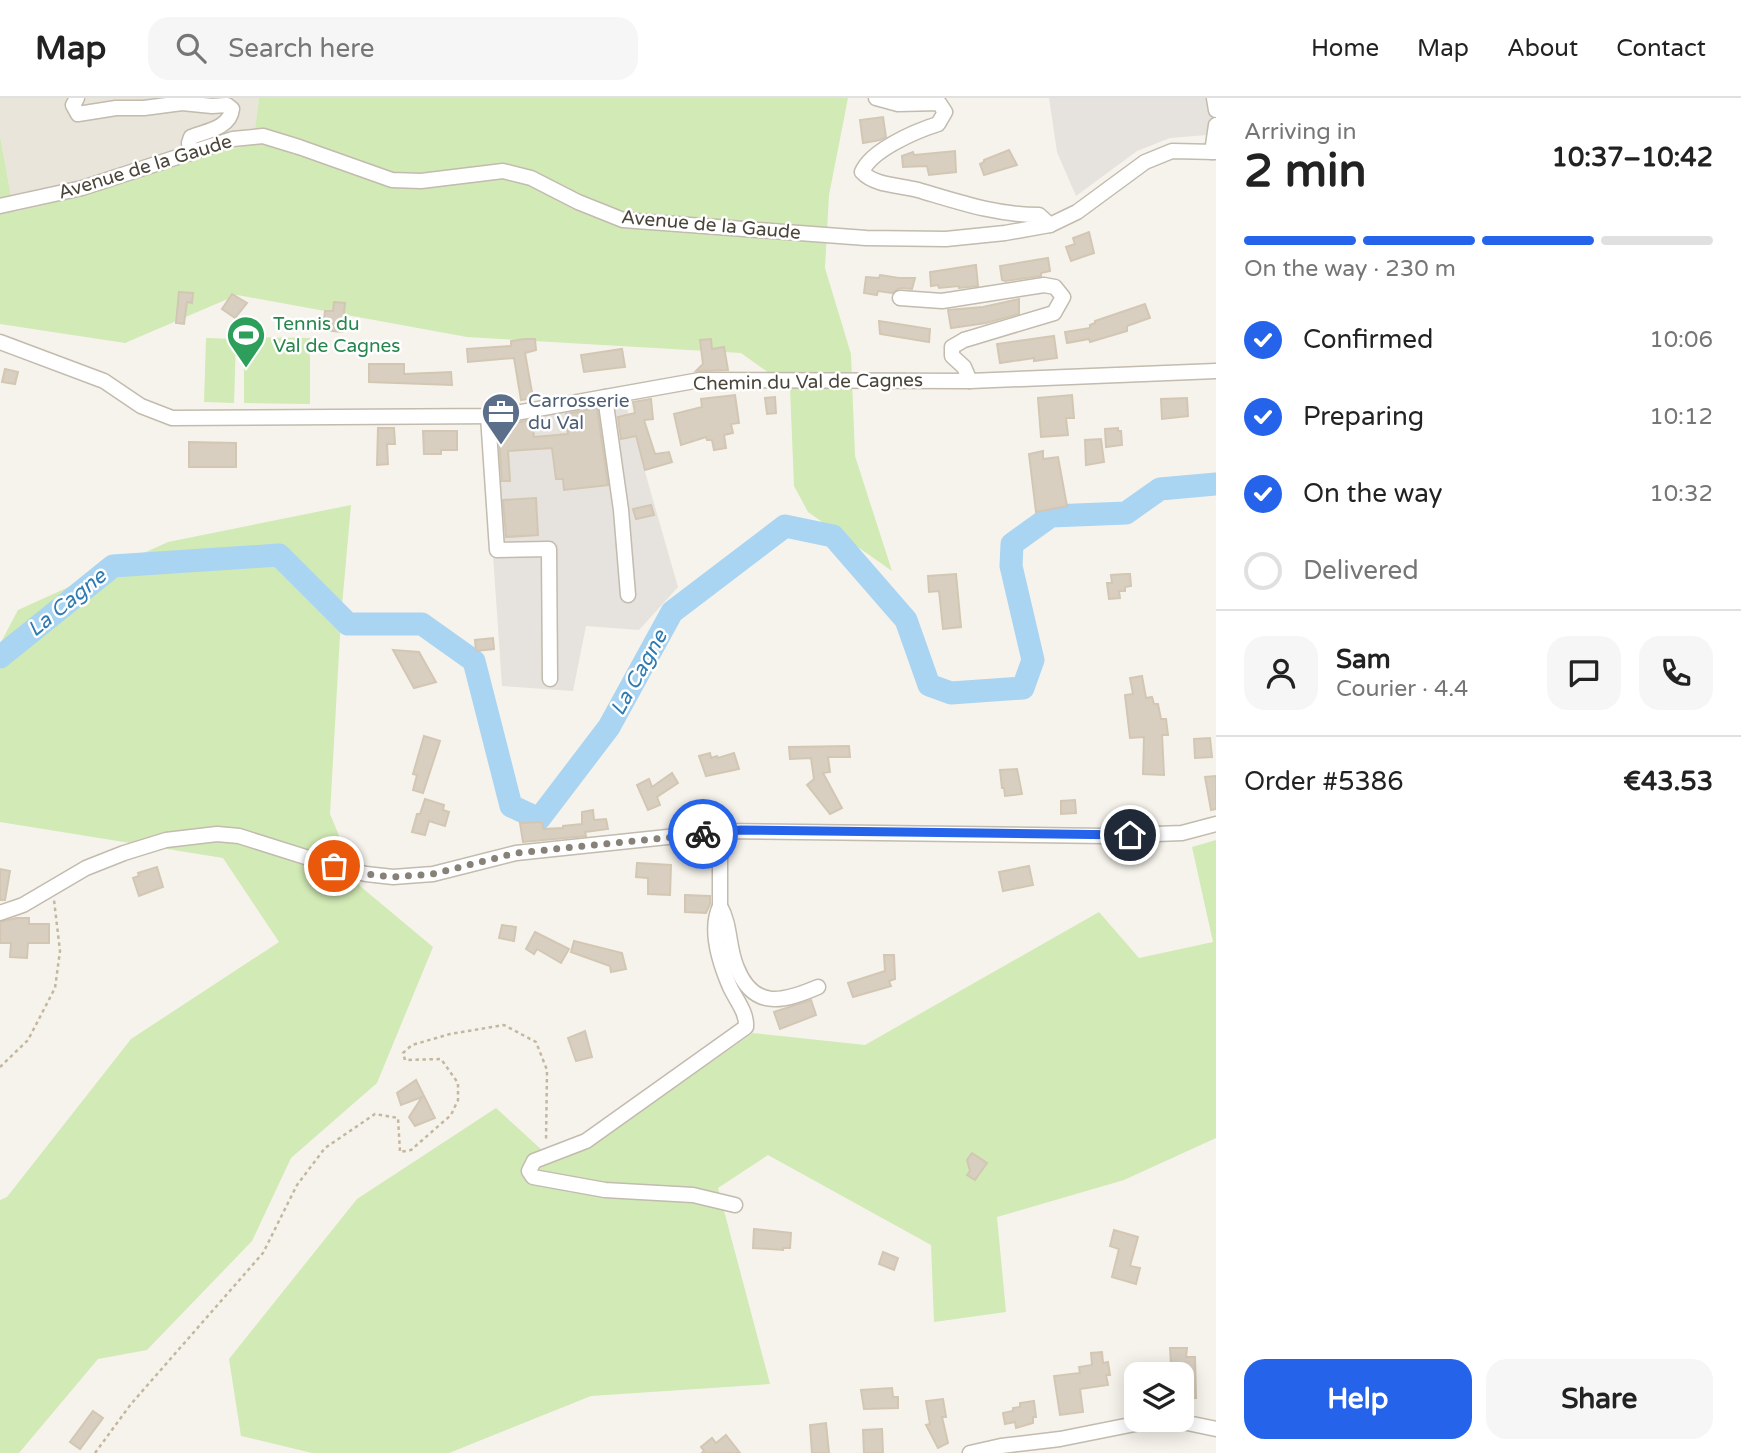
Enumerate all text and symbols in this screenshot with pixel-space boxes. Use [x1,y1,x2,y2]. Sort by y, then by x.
search box [148,17,638,80]
text: Map [35,29,106,68]
icon: search [172,29,210,67]
text: Search here [228,33,374,64]
text: Home [1311,34,1379,63]
text: Map [1417,34,1469,63]
text: About [1507,34,1578,63]
text: Contact [1616,34,1706,63]
text: Arriving in [1244,118,1357,146]
street label: Avenue de la Gaude [56,130,234,204]
text: 10:37–10:42 [1552,142,1713,173]
text: 2 min [1244,144,1367,199]
street label: Avenue de la Gaude [620,206,802,244]
text: On the way · 230 m [1244,255,1456,283]
place label: Tennis du Val de Cagnes [273,313,401,357]
sports icon: Tennis du Val de Cagnes [225,314,267,369]
icon: check [1244,321,1282,359]
text: Confirmed [1303,324,1433,355]
text: 10:06 [1649,326,1713,354]
street label: Chemin du Val de Cagnes [693,369,923,395]
place label: Carrosserie du Val [528,390,629,434]
office icon: Carrosserie du Val [480,391,522,446]
icon: check [1244,398,1282,436]
text: Preparing [1303,401,1424,432]
text: 10:12 [1649,403,1713,431]
icon: check [1244,475,1282,513]
text: On the way [1303,478,1443,509]
text: 10:32 [1649,480,1713,508]
text: Delivered [1303,555,1419,586]
water label: La Cagne [23,563,112,642]
water label: La Cagne [605,625,673,720]
button: person [1244,636,1318,710]
button: chat [1547,636,1621,710]
button: phone [1639,636,1713,710]
text: Sam [1336,644,1391,675]
text: Courier · 4.4 [1336,675,1468,703]
text: Order #5386 [1244,766,1404,797]
text: €43.53 [1623,766,1713,797]
courier [668,799,738,869]
pin [1100,805,1160,865]
icon: bike [684,815,722,853]
icon: home [1111,816,1149,854]
pin [304,836,364,896]
icon: bag [315,847,353,885]
button: Help [1244,1359,1472,1439]
button: Share [1486,1359,1713,1439]
map controls [1124,1362,1194,1432]
button: layers [1124,1362,1194,1432]

